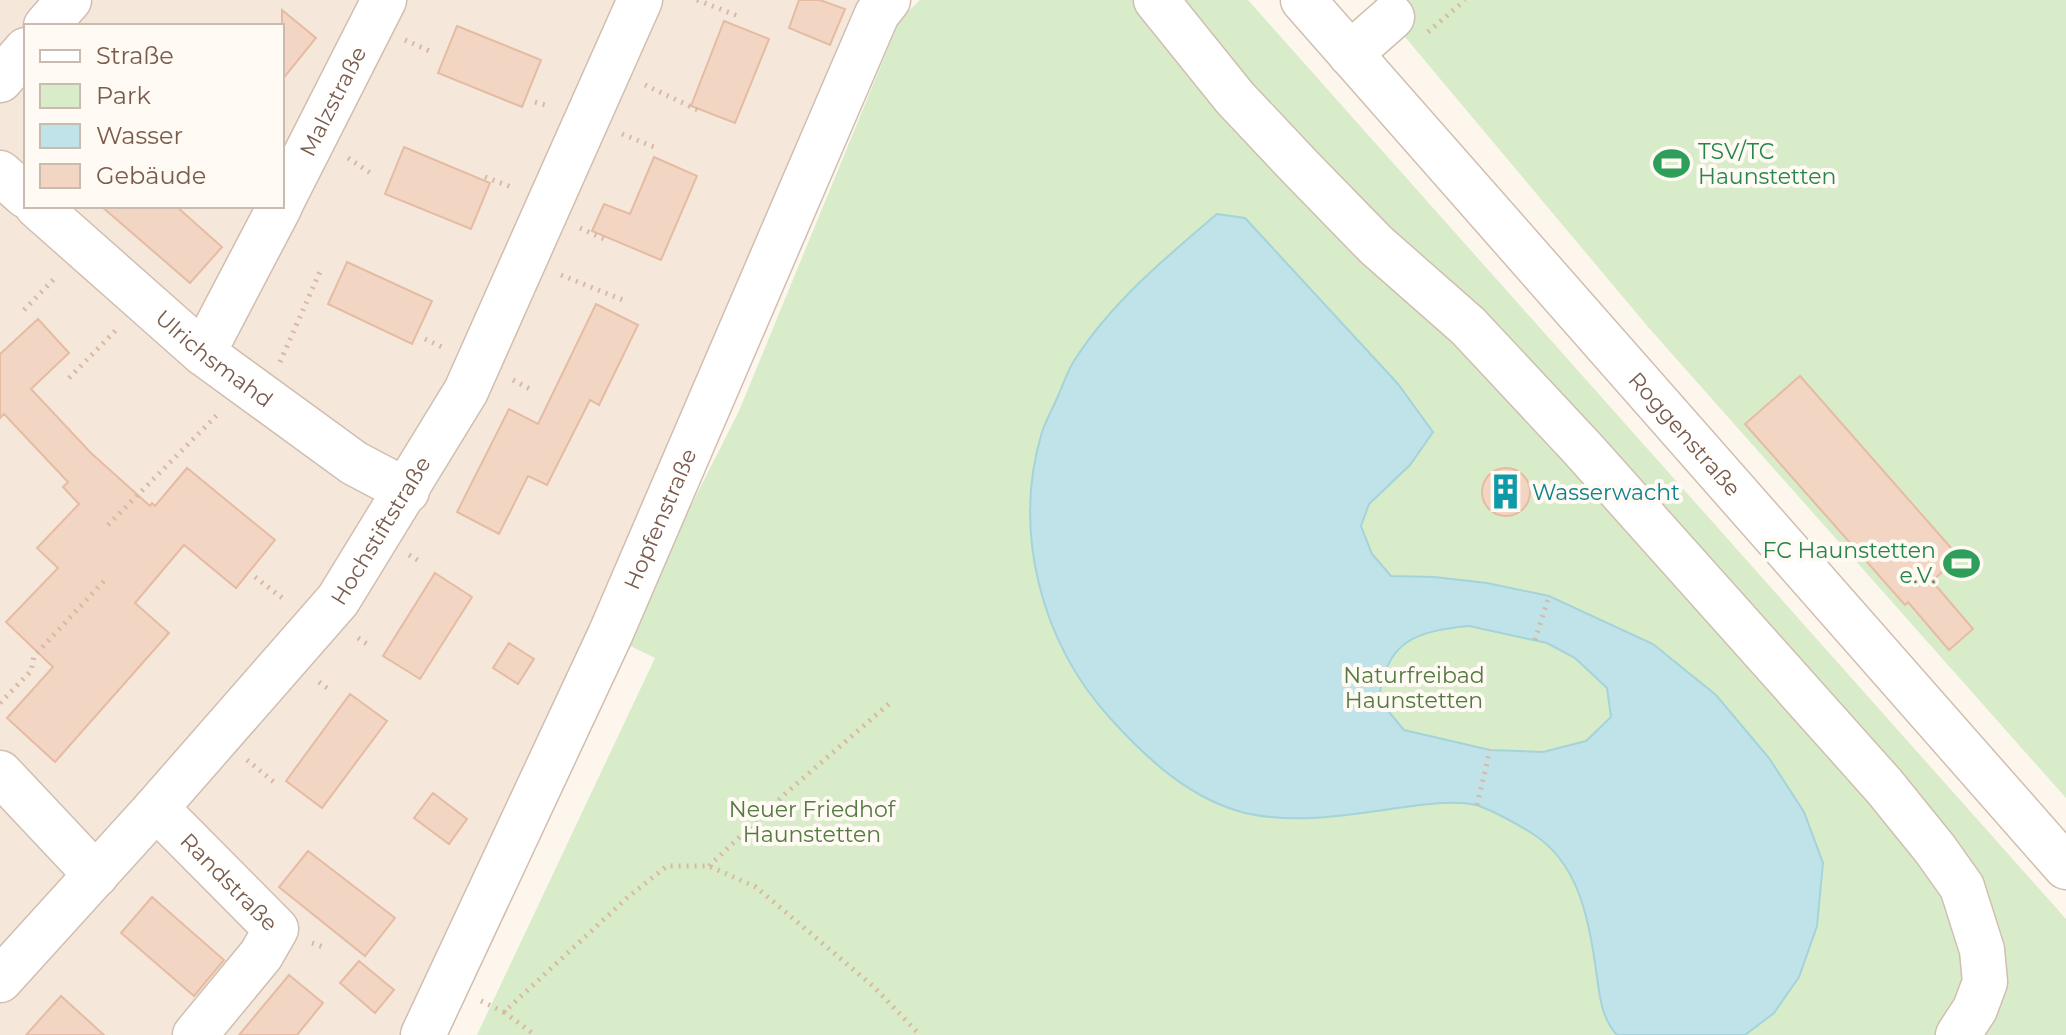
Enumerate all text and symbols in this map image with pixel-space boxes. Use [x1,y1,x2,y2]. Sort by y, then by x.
legend [24,24,284,208]
text: Straße [96,41,174,70]
street label: Malzstraße [294,42,372,161]
text: Park [96,81,151,110]
text: Wasser [96,121,183,150]
place label: TSV/TC Haunstetten [1698,138,1836,190]
sports icon: TSV/TC Haunstetten [1653,145,1691,183]
text: Gebäude [96,161,206,190]
street label: Ulrichsmahd [150,304,278,413]
street label: Roggenstraße [1623,366,1747,502]
street label: Hopfenstraße [618,444,702,593]
street label: Hochstiftstraße [325,451,436,610]
building icon: Wasserwacht [1487,473,1525,511]
place label: Wasserwacht [1532,479,1680,506]
place label: FC Haunstetten e.V. [1763,537,1936,589]
sports icon: FC Haunstetten e.V. [1943,544,1981,582]
park label: Naturfreibad Haunstetten [1343,662,1485,714]
park label: Neuer Friedhof Haunstetten [729,796,897,848]
street label: Randstraße [175,827,284,937]

